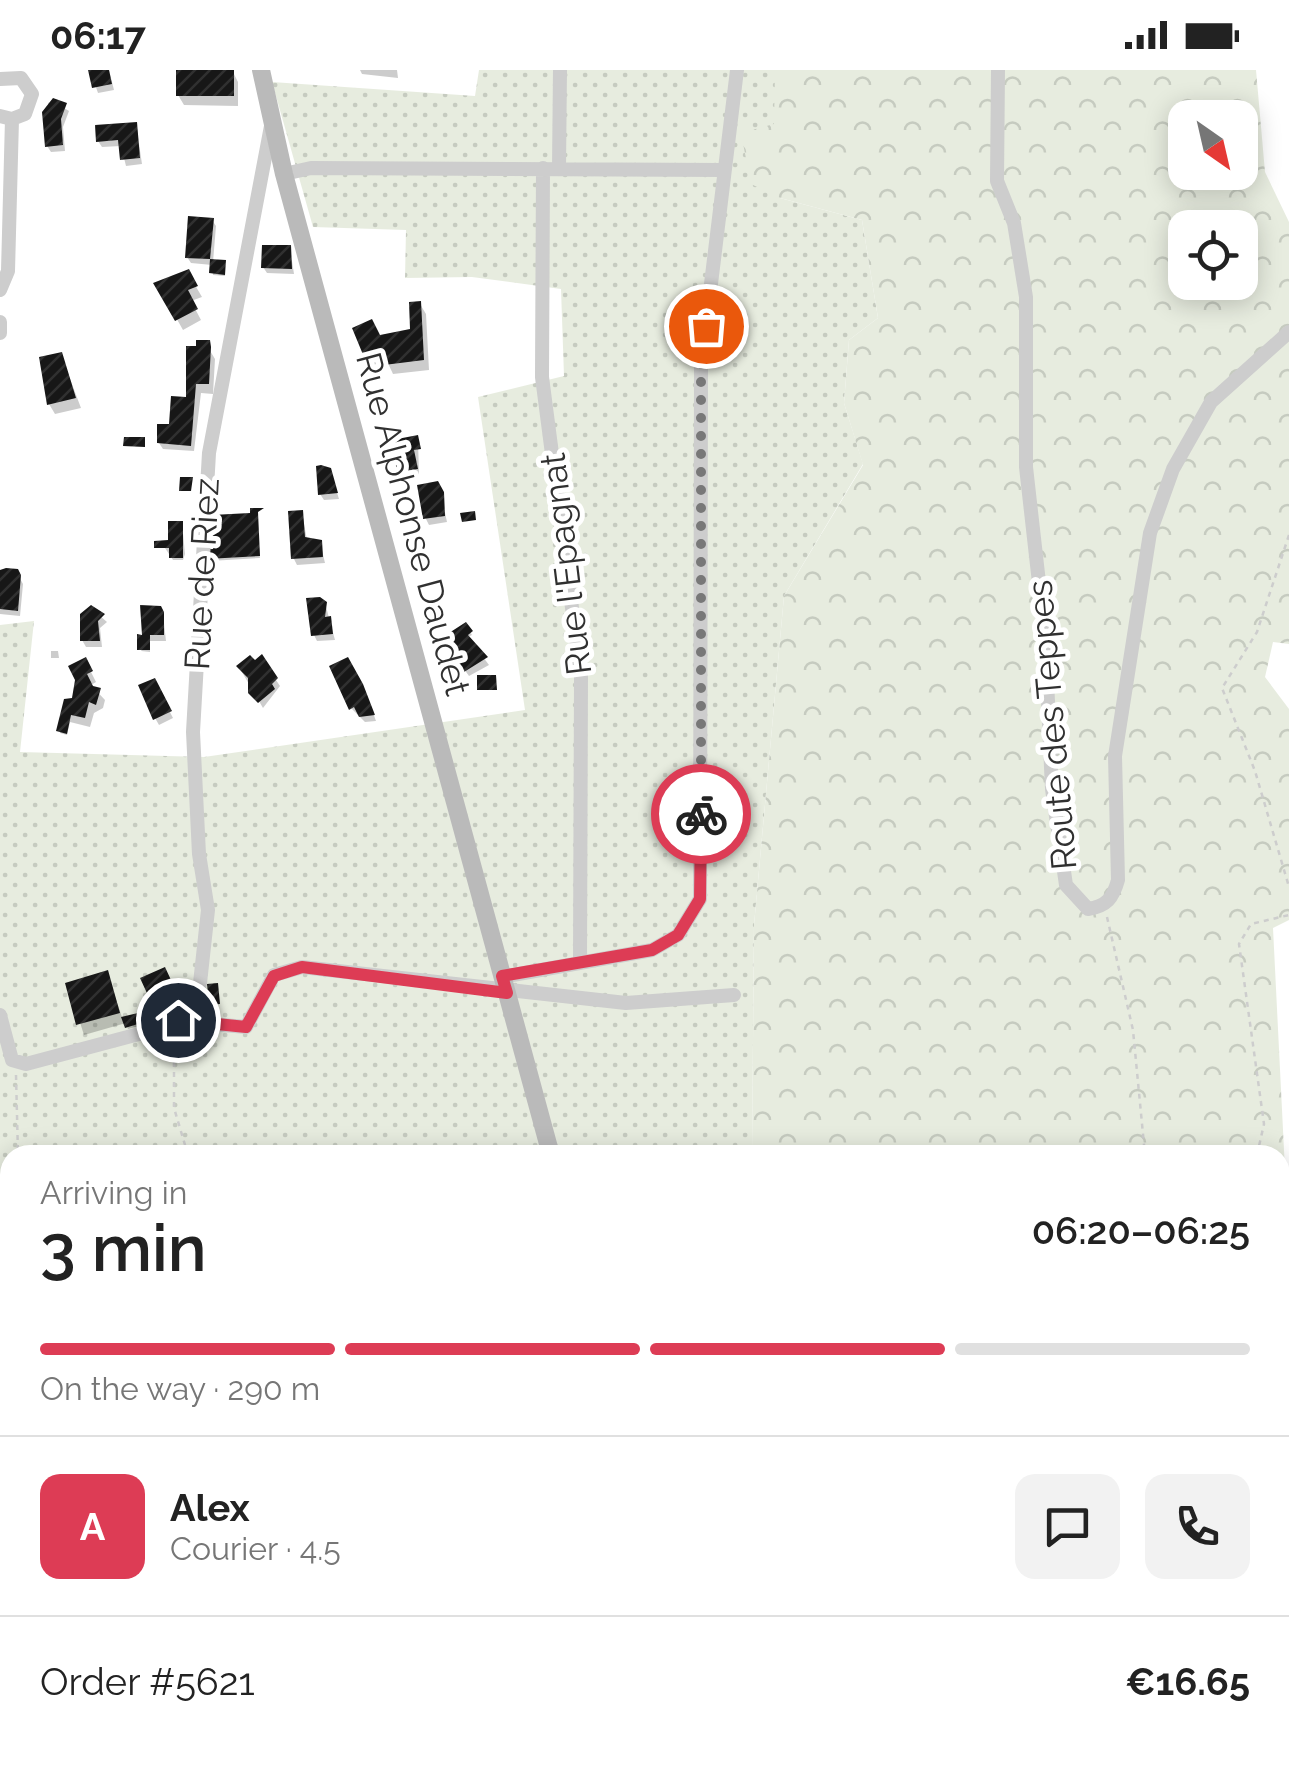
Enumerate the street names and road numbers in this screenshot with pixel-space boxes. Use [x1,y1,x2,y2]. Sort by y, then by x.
street label: Rue Alphonse Daudet [348,348,479,700]
street label: Rue l'Epagnat [532,450,599,677]
street label: Rue de Riez [176,477,227,671]
street label: Route des Teppes [1018,579,1085,872]

